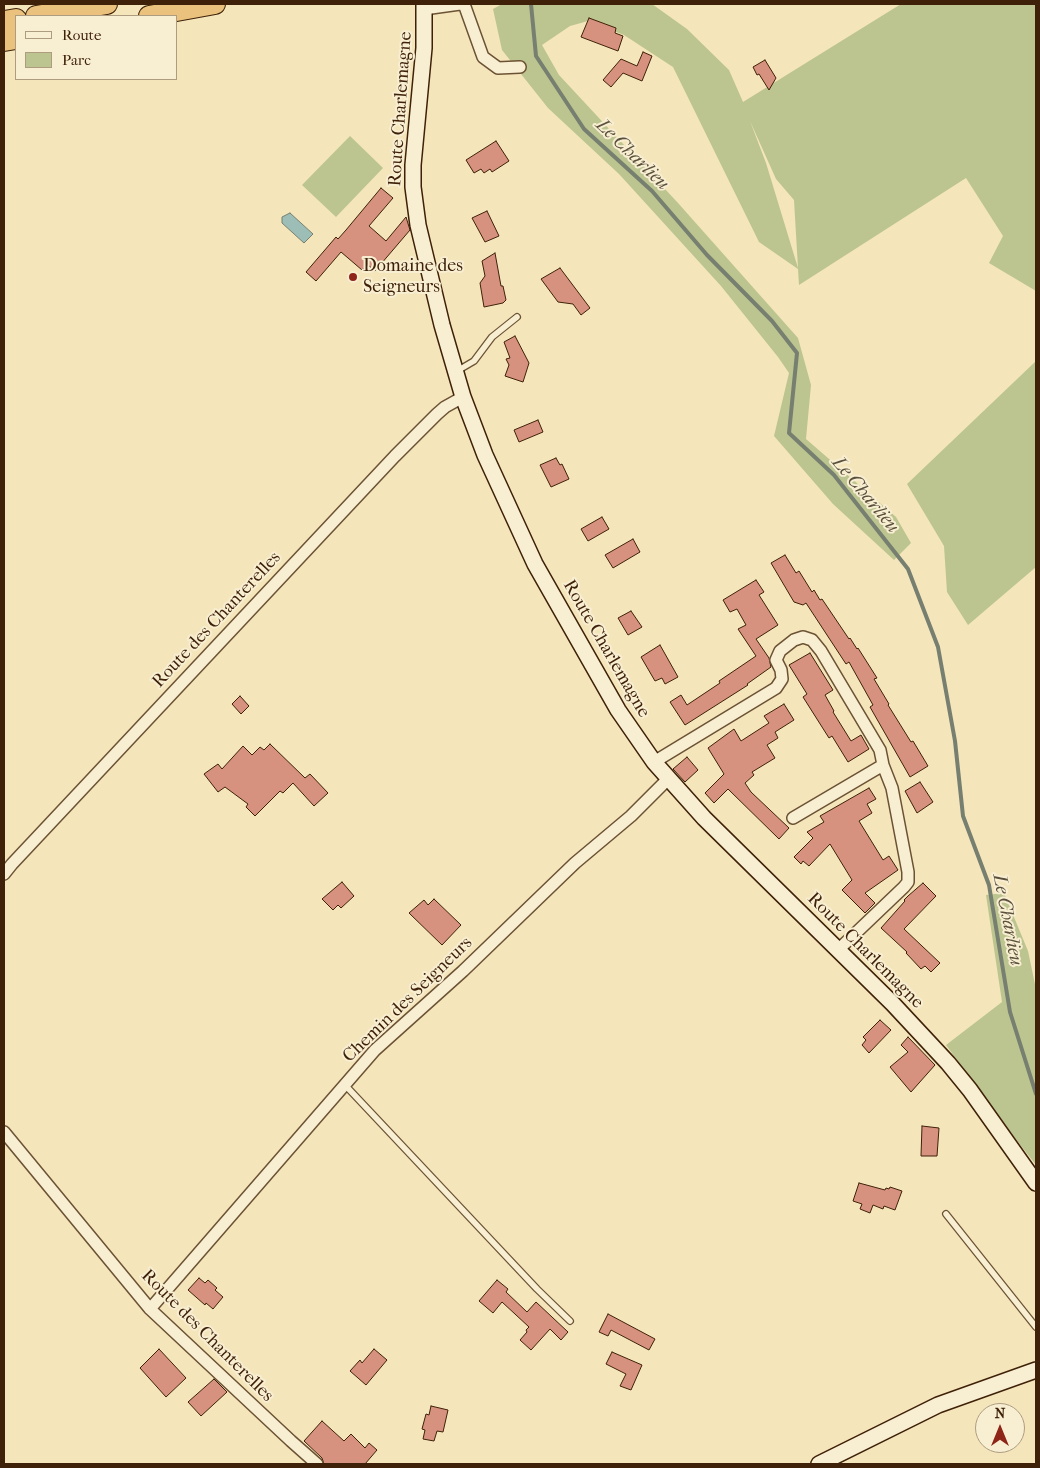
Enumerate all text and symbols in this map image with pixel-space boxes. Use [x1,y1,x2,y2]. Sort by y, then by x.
legend [15,15,178,80]
text: Route [62,26,101,44]
street label: Route Charlemagne [385,31,417,187]
text: Parc [62,51,91,69]
water label: Le Charlieu [591,114,673,196]
place label: Domaine des Seigneurs [363,256,463,298]
marker: Domaine des Seigneurs [347,271,359,283]
water label: Le Charlieu [826,452,904,538]
street label: Route des Chanterelles [148,547,286,693]
street label: Route Charlemagne [558,576,654,722]
water label: Le Charlieu [987,872,1027,968]
street label: Route Charlemagne [802,888,928,1014]
street label: Chemin des Seigneurs [339,933,477,1067]
street label: Route des Chanterelles [136,1265,278,1407]
north arrow [975,1403,1025,1453]
text: N [995,1405,1005,1422]

